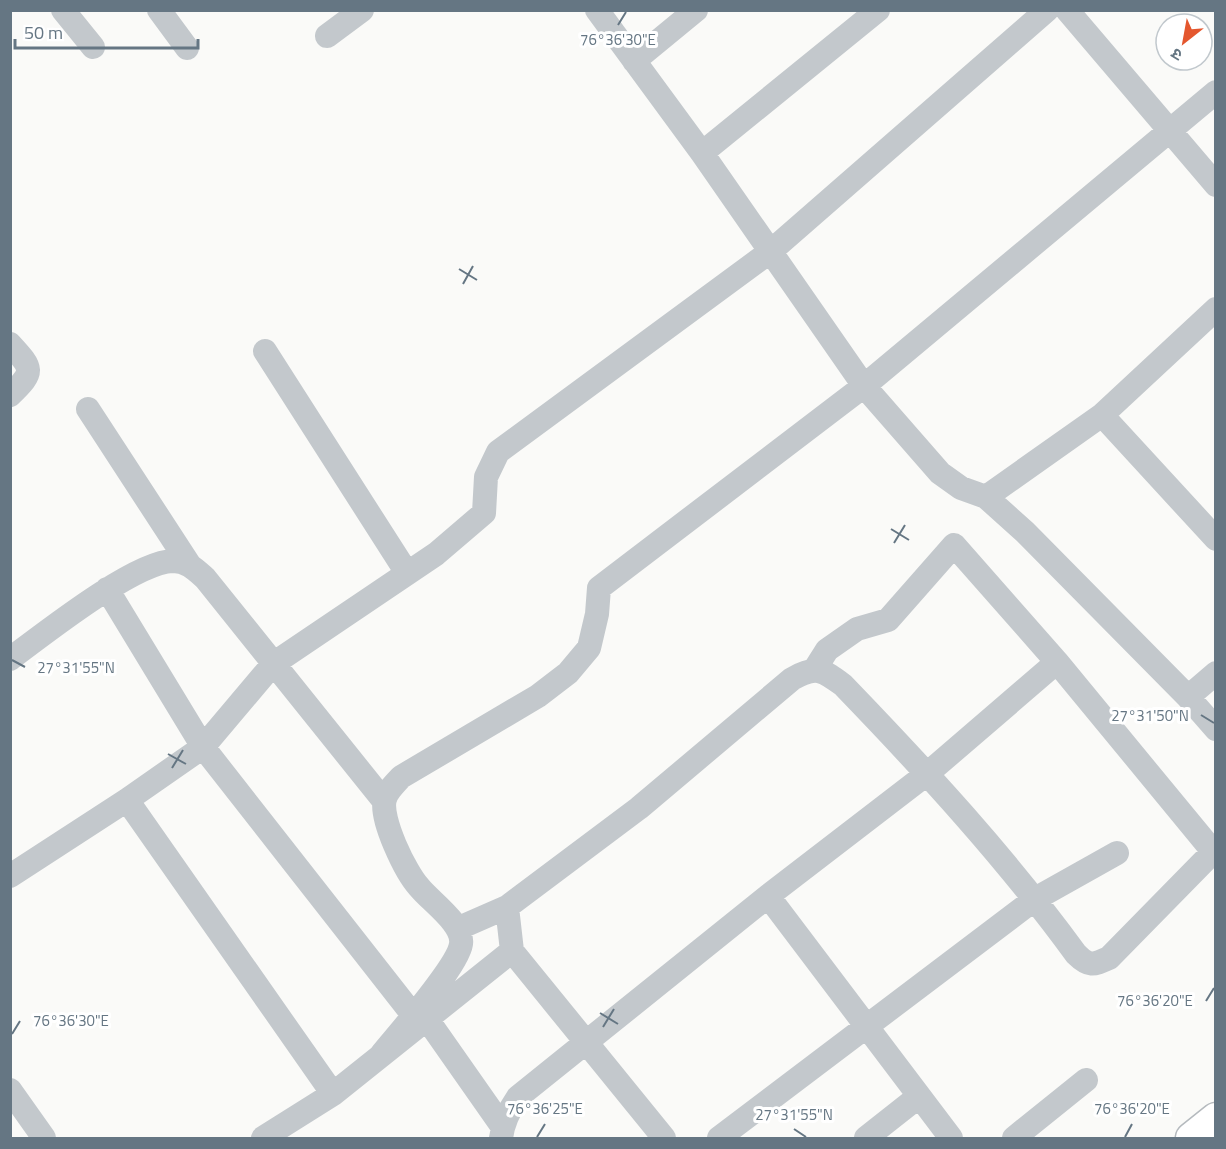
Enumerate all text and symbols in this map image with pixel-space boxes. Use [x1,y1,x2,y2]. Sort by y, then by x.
scale bar [15,12,198,50]
north arrow [1154,12,1214,72]
text: 50 m [24,19,63,46]
text: 76°36'30"E [580,28,656,51]
text: उ [1166,42,1186,68]
text: 27°31'55"N [37,656,115,679]
text: 27°31'50"N [1111,704,1189,727]
text: 76°36'20"E [1117,989,1193,1012]
text: 76°36'30"E [33,1009,109,1032]
text: 76°36'25"E [507,1097,583,1120]
text: 76°36'20"E [1094,1097,1170,1120]
text: 27°31'55"N [755,1103,833,1126]

